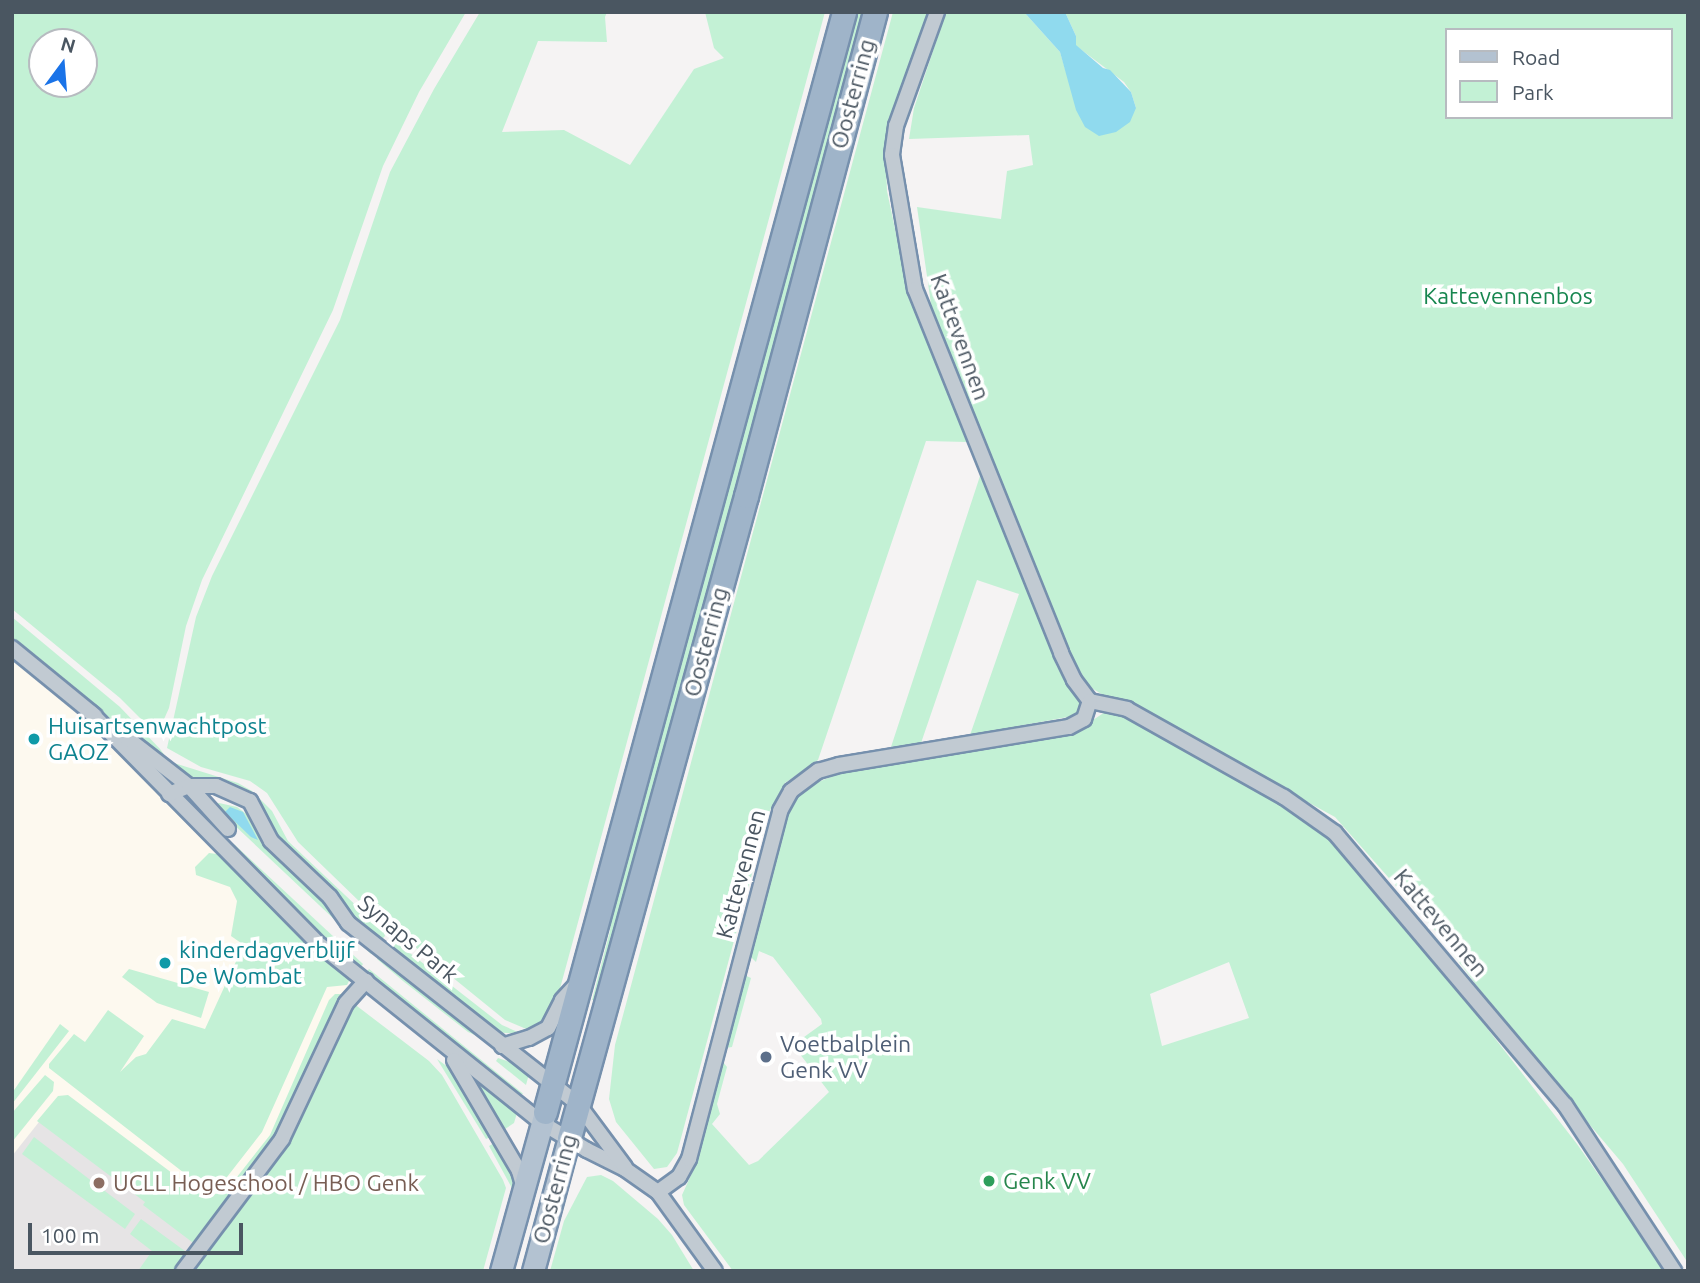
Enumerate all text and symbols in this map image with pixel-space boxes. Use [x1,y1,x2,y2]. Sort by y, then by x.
north arrow [28,28,98,98]
legend [1444,28,1672,119]
text: N [58,32,78,57]
street label: Oosterring [825,36,881,152]
text: Road [1512,45,1560,69]
text: Park [1512,80,1554,104]
street label: Kattevennen [924,270,996,404]
park label: Kattevennenbos [1423,282,1593,310]
street label: Oosterring [678,584,734,700]
place label: Huisartsenwachtpost GAOZ [48,712,267,766]
marker: Huisartsenwachtpost GAOZ [26,731,42,747]
street label: Kattevennen [711,806,771,942]
street label: Kattevennen [1388,863,1494,983]
street label: Synaps Park [352,889,464,989]
place label: kinderdagverblijf De Wombat [179,936,355,990]
marker: kinderdagverblijf De Wombat [157,955,173,971]
place label: Voetbalplein Genk VV [780,1030,911,1084]
marker: Voetbalplein Genk VV [758,1049,774,1065]
street label: Oosterring [527,1131,583,1247]
place label: Genk VV [1003,1167,1091,1195]
place label: UCLL Hogeschool / HBO Genk [113,1169,419,1197]
marker: Genk VV [981,1173,997,1189]
marker: UCLL Hogeschool / HBO Genk [91,1175,107,1191]
scale bar [32,1210,247,1254]
text: 100 m [41,1223,99,1247]

